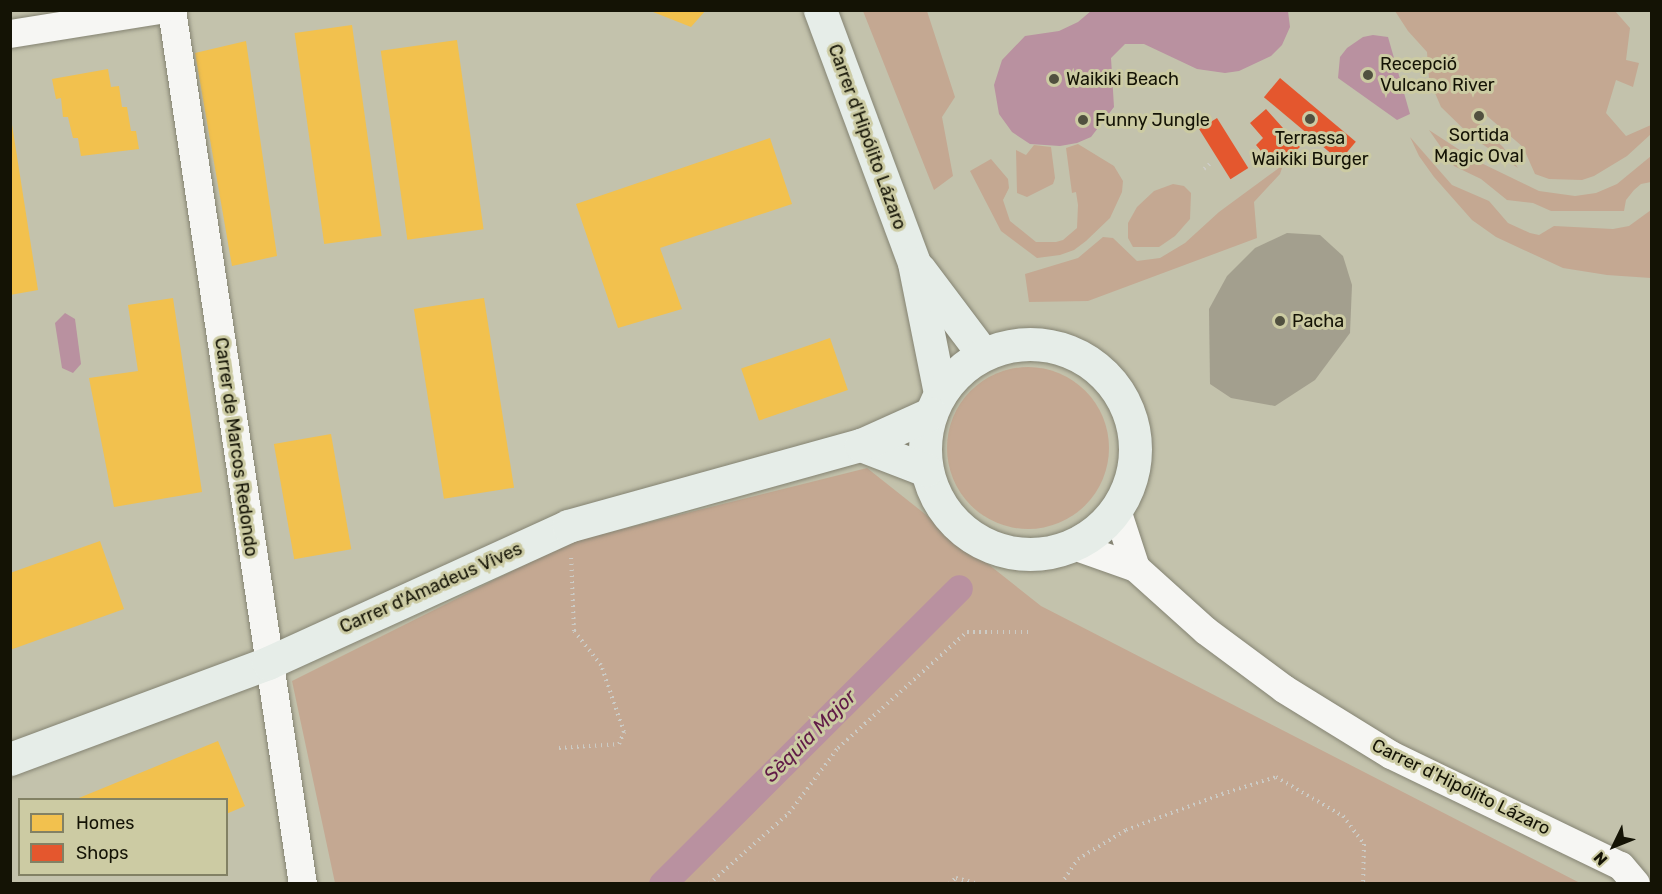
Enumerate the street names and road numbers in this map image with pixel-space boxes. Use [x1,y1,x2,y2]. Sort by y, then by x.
street label: Carrer d'Hipólito Lázaro [823,41,911,233]
street label: Carrer de Marcos Redondo [210,336,262,558]
street label: Carrer d'Amadeus Vives [336,538,526,638]
street label: Carrer d'Hipólito Lázaro [1368,734,1554,840]

